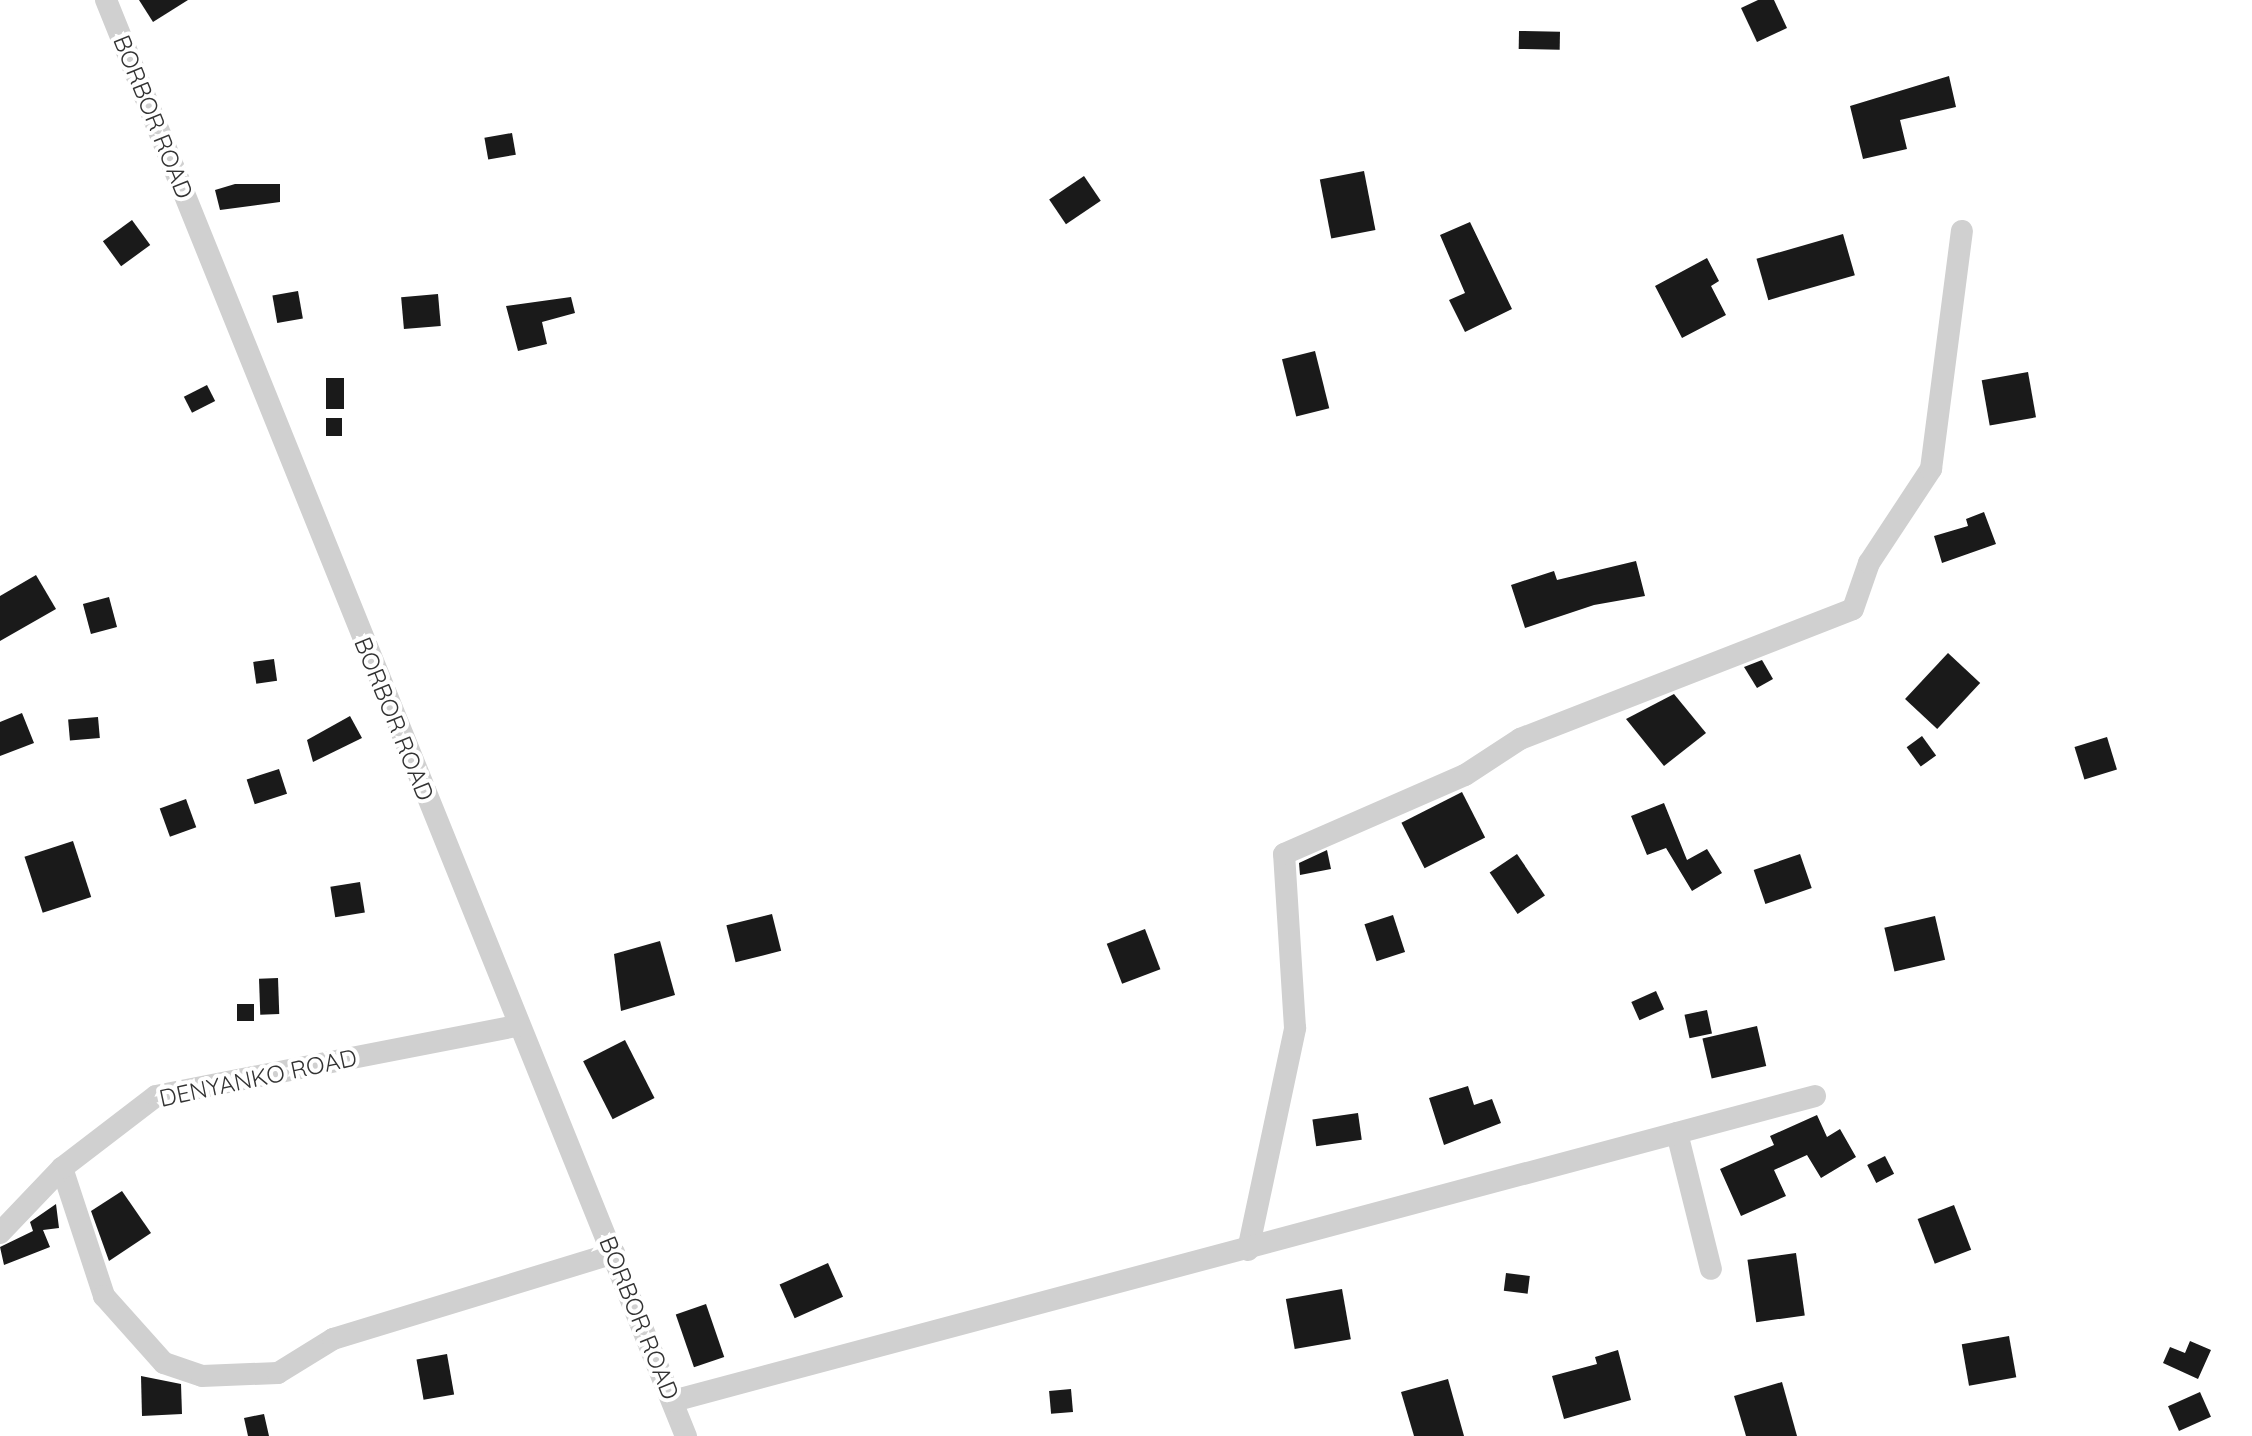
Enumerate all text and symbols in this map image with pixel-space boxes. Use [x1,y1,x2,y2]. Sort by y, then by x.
street label: BORBOR ROAD [107,31,199,203]
street label: BORBOR ROAD [348,633,440,805]
street label: DENYANKO ROAD [157,1043,359,1113]
street label: BORBOR ROAD [593,1232,685,1404]

